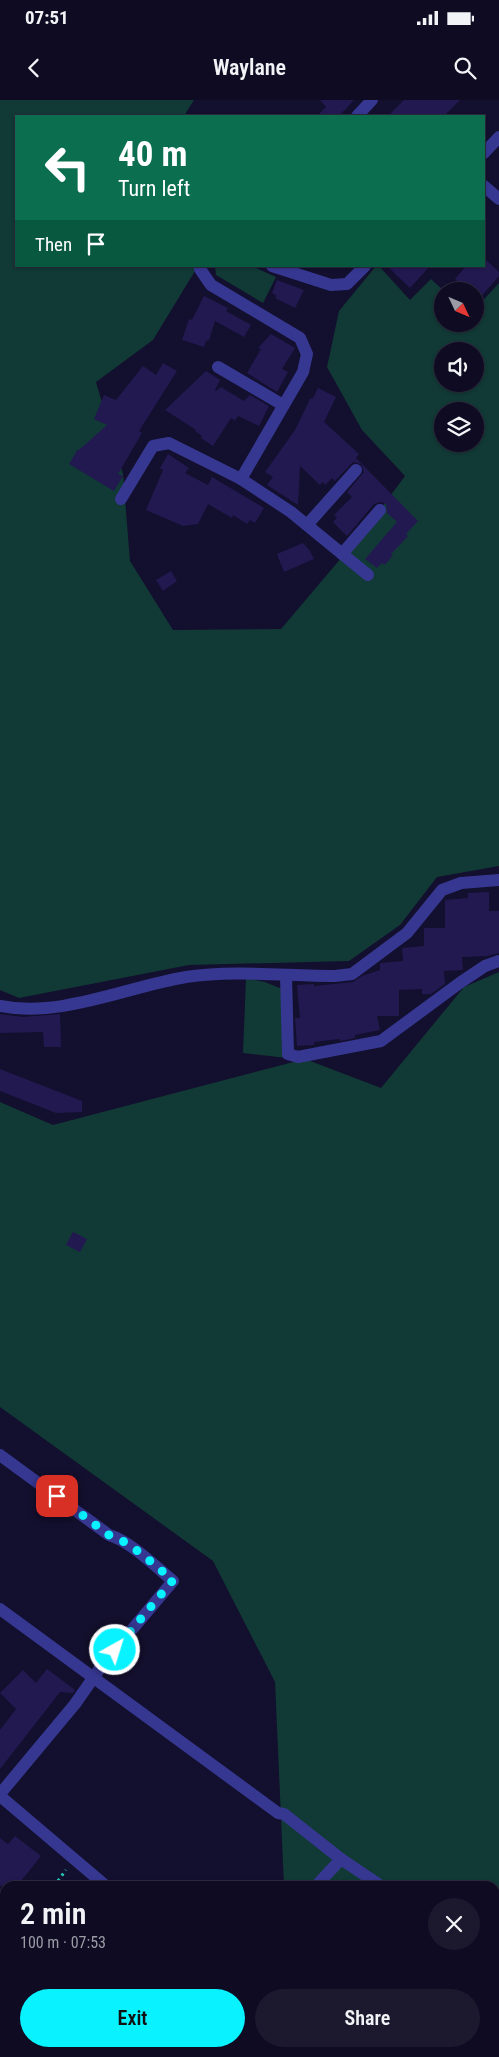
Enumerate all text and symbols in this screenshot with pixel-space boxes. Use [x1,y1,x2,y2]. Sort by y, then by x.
text: 07:51 [25,6,69,29]
icon: back [20,54,48,82]
icon: search [451,54,479,82]
text: Waylane [213,55,286,80]
text: 40 m [118,134,187,175]
icon: left [35,135,100,200]
text: Turn left [118,176,190,201]
icon: arrive [82,230,110,258]
text: Then [35,233,72,256]
north arrow [434,282,484,332]
map controls [434,282,484,452]
button: sound [434,342,484,392]
button: layers [434,402,484,452]
pin [36,1475,78,1517]
icon: arrive [43,1482,71,1510]
position arrow [88,1623,140,1675]
text: 2 min [20,1896,86,1931]
button: close [428,1898,480,1950]
text: 100 m · 07:53 [20,1933,106,1952]
button: Exit [20,1989,245,2047]
button: Share [255,1989,480,2047]

